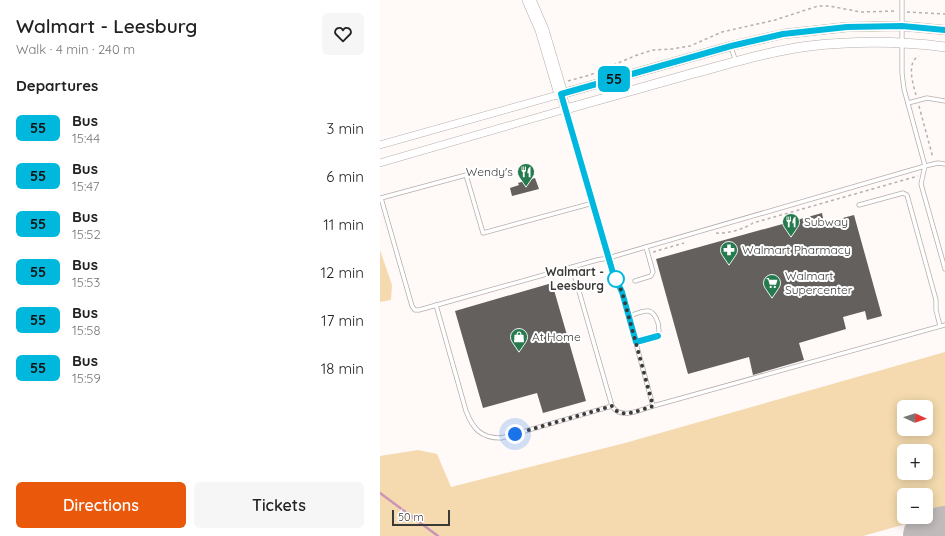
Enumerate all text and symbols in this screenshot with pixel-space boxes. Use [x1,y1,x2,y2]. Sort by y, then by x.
button: heart [322,13,364,55]
text: Walmart - Leesburg [16,14,197,38]
text: Walk · 4 min · 240 m [16,41,135,57]
line badge: 55 [596,66,632,92]
text: 55 [606,70,622,88]
text: Departures [16,76,98,95]
text: Bus [72,111,98,130]
text: 55 [30,119,46,137]
text: 3 min [326,119,364,138]
text: 15:44 [72,130,100,146]
text: Bus [72,159,98,178]
restaurant icon: Wendy's [516,162,536,187]
place label: Wendy's [466,164,513,179]
text: 55 [30,167,46,185]
text: 6 min [326,167,364,186]
text: 15:47 [72,178,99,194]
text: Bus [72,207,98,226]
restaurant icon: Subway [781,212,801,237]
place label: Subway [804,214,848,229]
text: 55 [30,215,46,233]
text: 11 min [323,215,364,234]
text: 15:52 [72,226,101,242]
pharmacy icon: Walmart Pharmacy [719,240,739,265]
place label: Walmart Pharmacy [742,242,851,257]
text: Bus [72,255,98,274]
text: 55 [30,263,46,281]
text: 12 min [320,263,364,282]
place label: Walmart - Leesburg [545,264,604,293]
place label: Walmart Supercenter [785,268,853,297]
marker: Walmart - Leesburg [607,270,625,288]
supermarket icon: Walmart Supercenter [762,273,782,298]
text: 15:53 [72,274,100,290]
text: Bus [72,303,98,322]
text: 55 [30,311,46,329]
text: 17 min [321,311,364,330]
text: 15:58 [72,322,100,338]
shop icon: At Home [509,327,529,352]
place label: At Home [532,329,581,344]
text: Bus [72,351,98,370]
text: 55 [30,359,46,377]
text: 18 min [321,359,364,378]
text: 15:59 [72,370,101,386]
north arrow [897,400,933,436]
map controls [897,400,933,524]
your location [505,424,525,444]
button: + [897,444,933,480]
button: Directions [16,482,186,528]
button: Tickets [194,482,364,528]
button: − [897,488,933,524]
scale bar [392,508,450,527]
text: 50 m [398,510,424,524]

